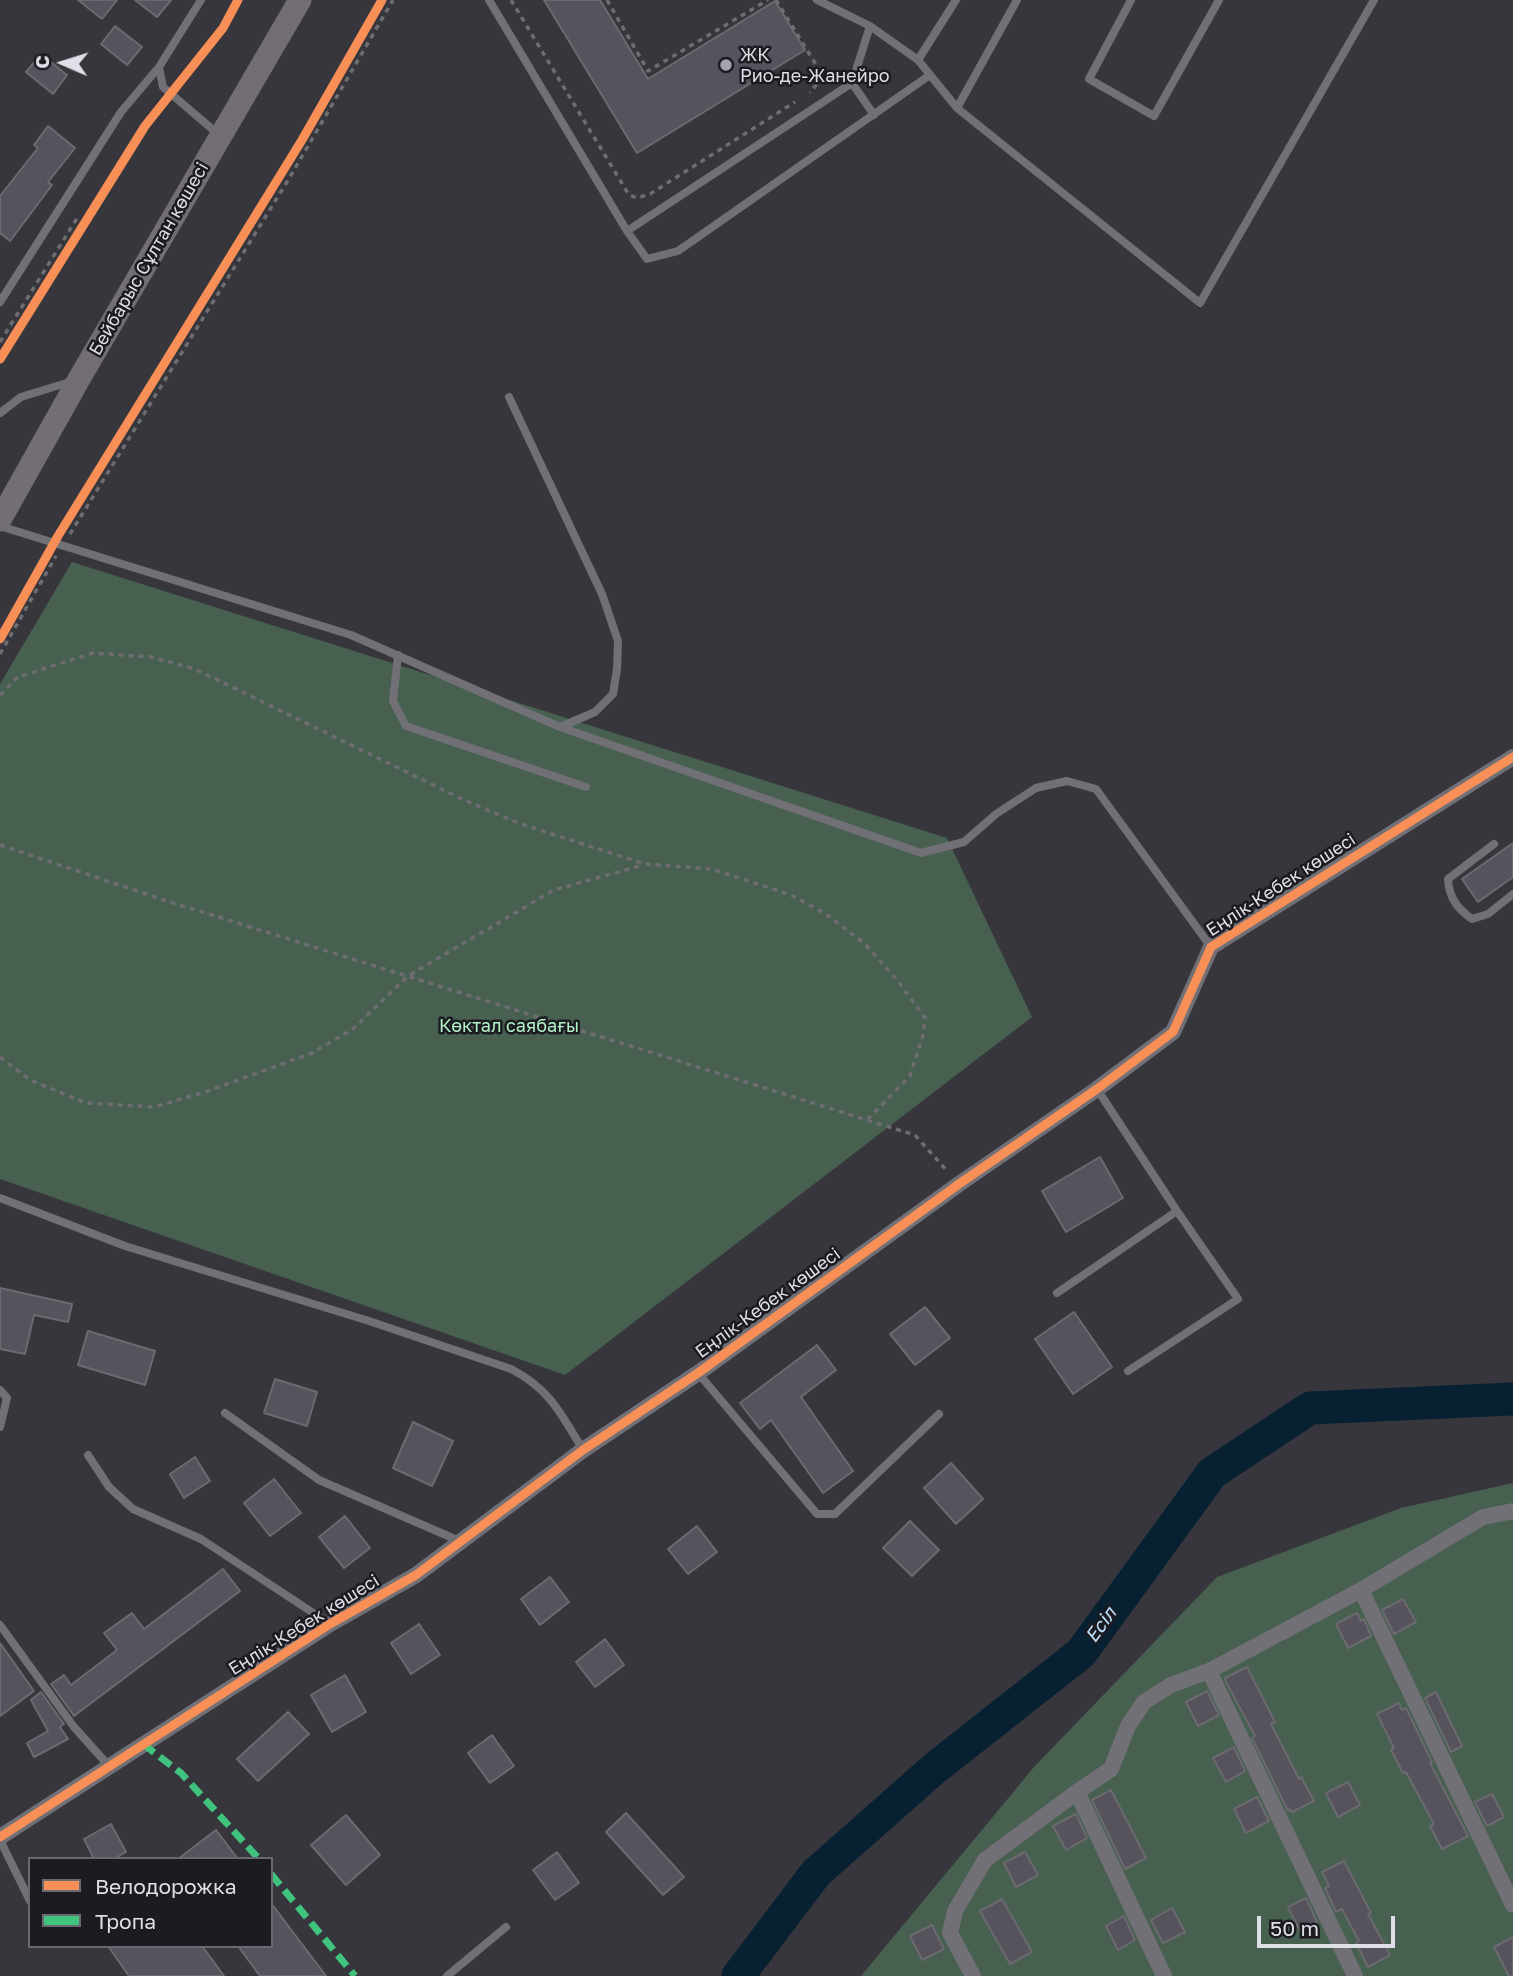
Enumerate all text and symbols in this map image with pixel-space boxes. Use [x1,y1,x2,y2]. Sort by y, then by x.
north arrow [28,28,98,98]
place label: ЖК Рио-де-Жанейро [740,44,890,86]
text: С [30,55,53,69]
marker: ЖК Рио-де-Жанейро [718,57,734,73]
street label: Бейбарыс Сұлтан көшесі [85,159,213,359]
street label: Еңлік-Кебек көшесі [1202,829,1360,941]
park label: Көктал саябағы [439,1015,579,1037]
street label: Еңлік-Кебек көшесі [691,1243,845,1363]
street label: Еңлік-Кебек көшесі [225,1570,383,1680]
water label: Есіл [1081,1603,1121,1647]
legend [28,1857,273,1948]
text: Велодорожка [95,1873,237,1899]
scale bar [1261,1902,1399,1946]
text: Тропа [95,1908,156,1934]
text: 50 m [1270,1915,1319,1941]

